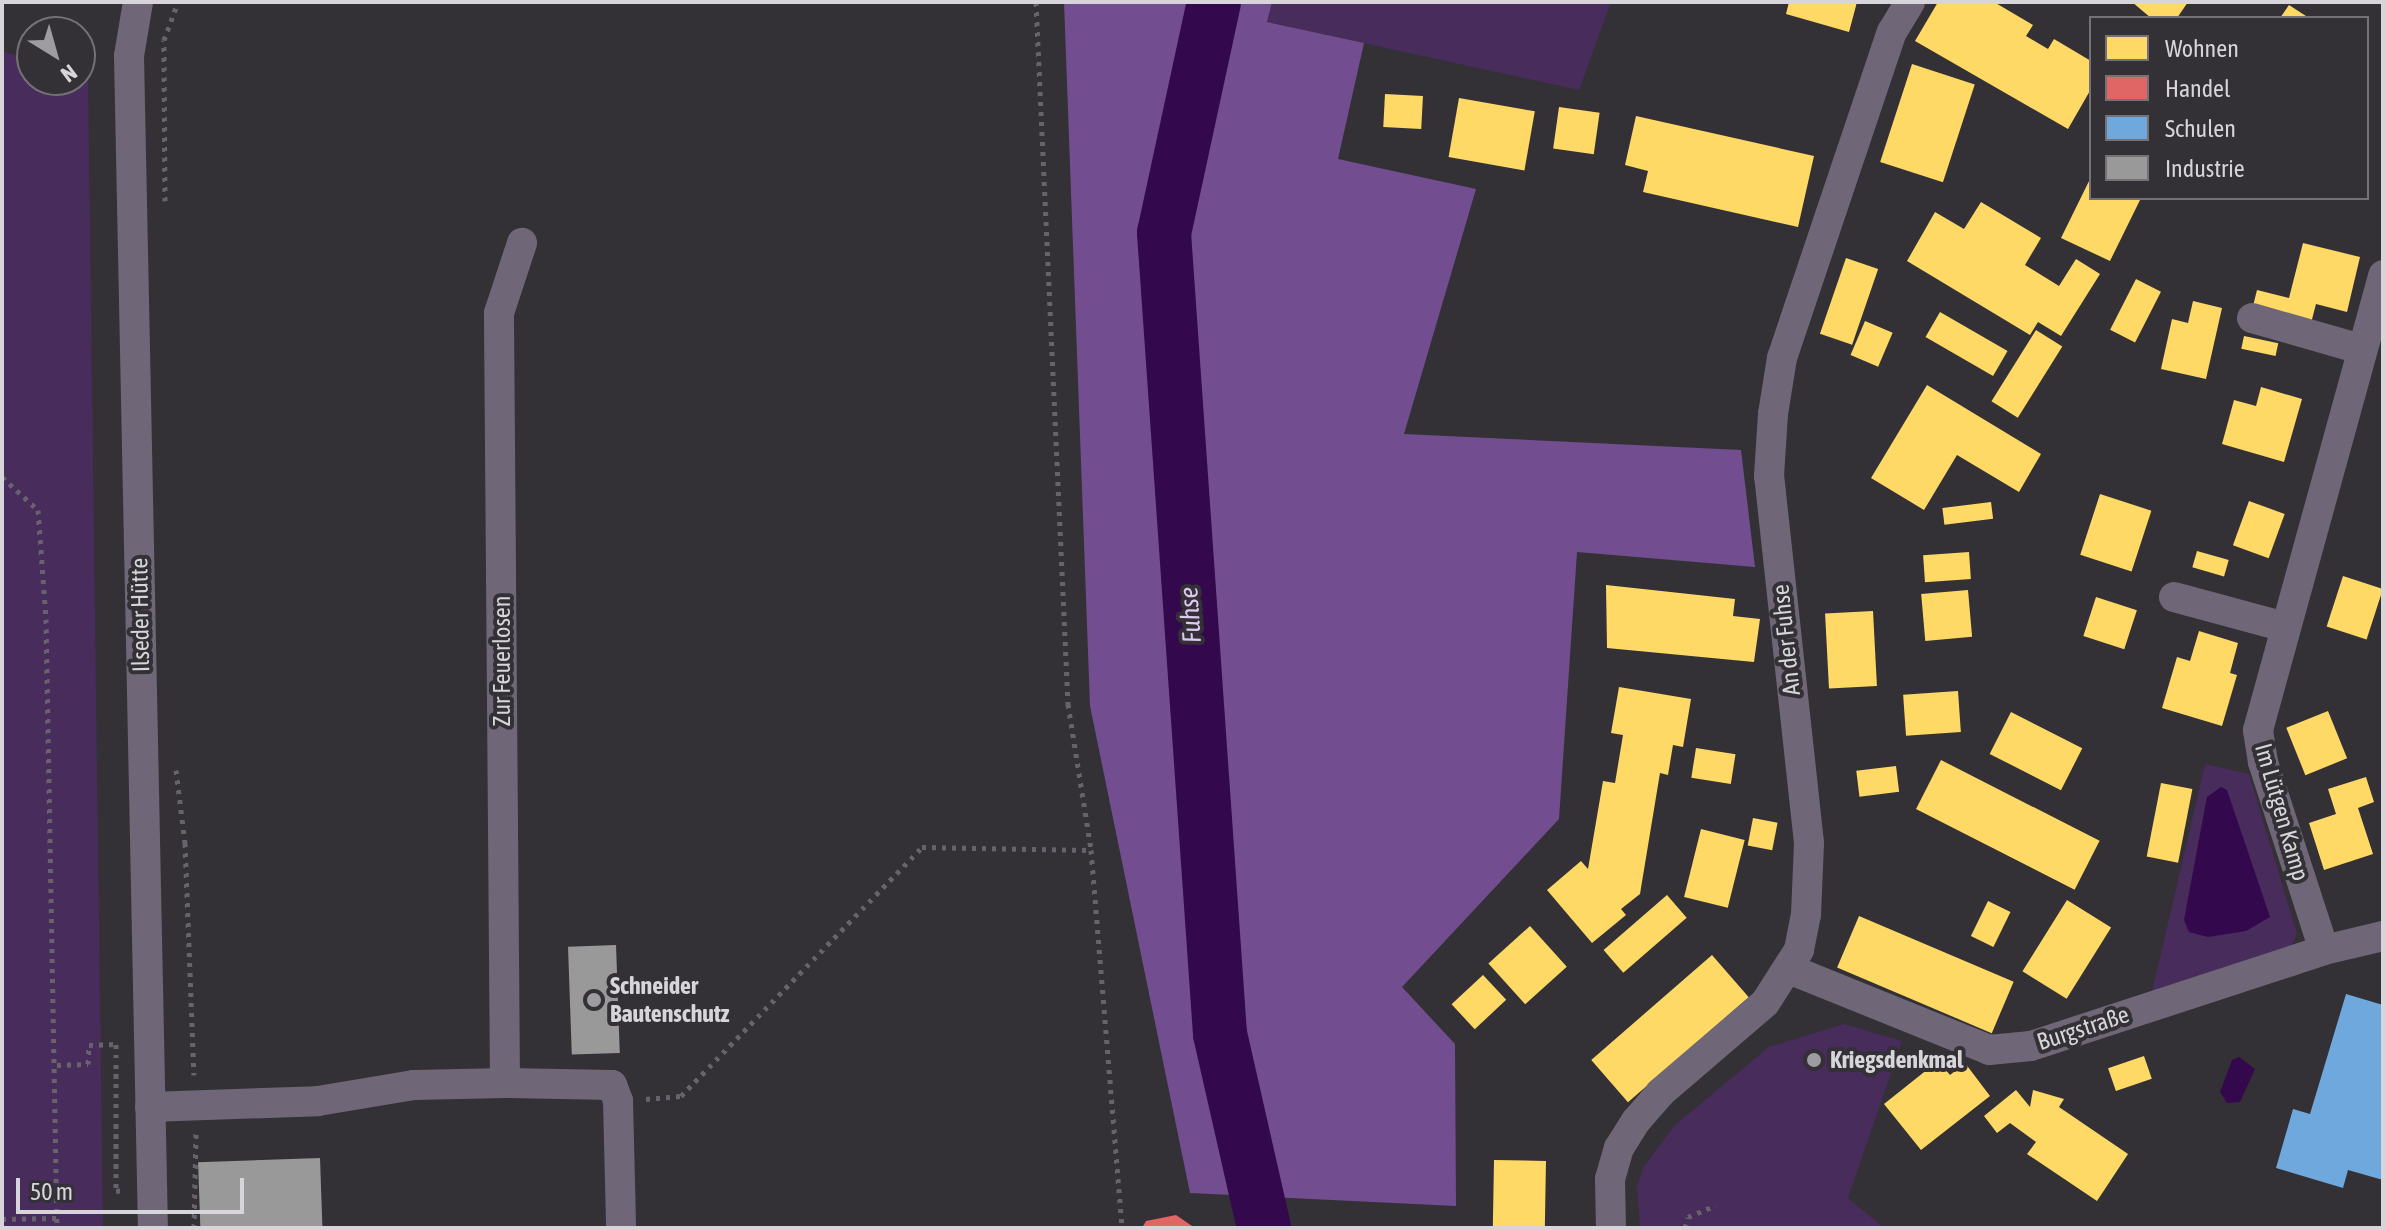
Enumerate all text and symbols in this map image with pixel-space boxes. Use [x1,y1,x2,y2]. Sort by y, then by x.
north arrow [16,16,96,96]
legend [2089,16,2369,200]
text: Wohnen [2165,35,2239,62]
text: N [56,59,82,88]
text: Handel [2165,75,2230,102]
text: Schulen [2165,115,2236,142]
text: Industrie [2165,155,2245,182]
street label: Ilseder Hütte [125,558,155,672]
street label: An der Fuhse [1766,583,1806,697]
water label: Fuhse [1173,586,1209,644]
street label: Zur Feuerlosen [488,596,516,726]
street label: Im Lütgen Kamp [2249,740,2315,884]
place label: Schneider Bautenschutz [610,972,729,1028]
marker: Schneider Bautenschutz [585,991,603,1009]
street label: Burgstraße [2033,1000,2133,1056]
place label: Kriegsdenkmal [1830,1046,1963,1074]
marker: Kriegsdenkmal [1805,1051,1823,1069]
scale bar [20,1162,248,1212]
text: 50 m [30,1178,73,1205]

